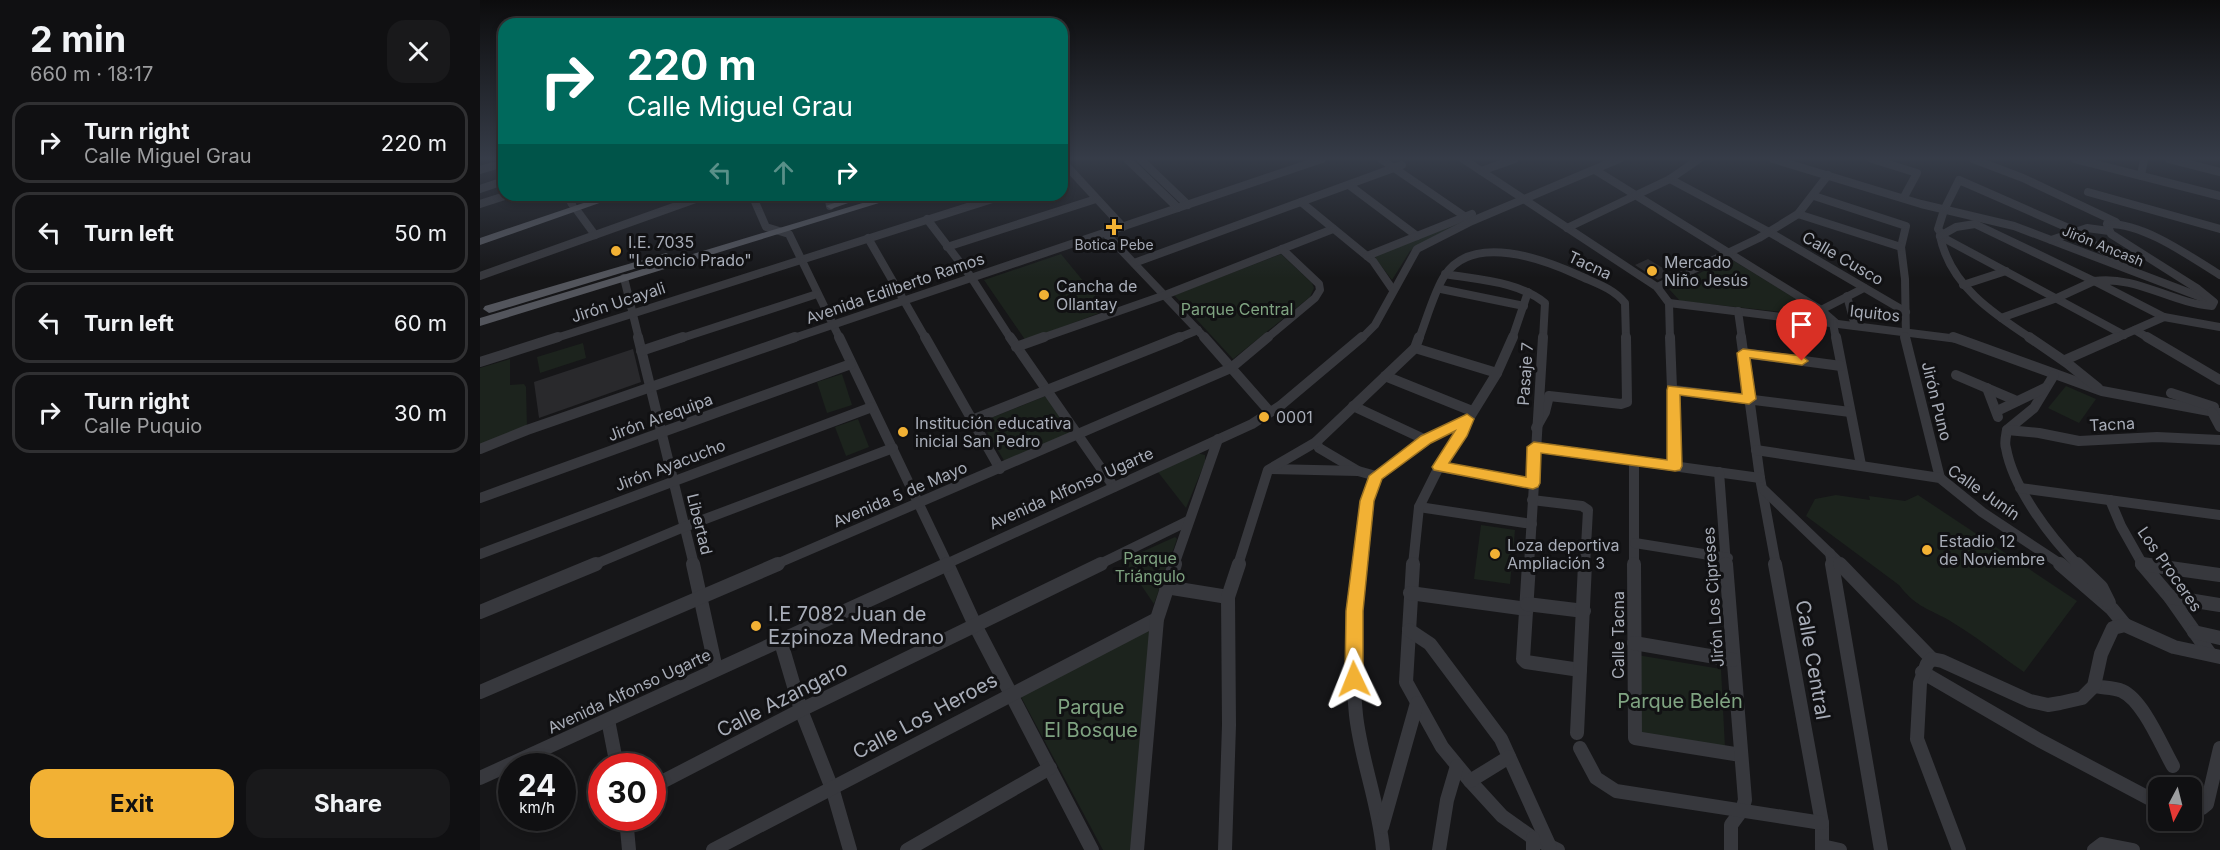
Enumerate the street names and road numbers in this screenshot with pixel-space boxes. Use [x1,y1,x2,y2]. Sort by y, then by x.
street label: Jirón Ancash [2060,221,2147,270]
street label: Calle Cusco [1799,227,1887,289]
street label: Tacna [1565,246,1615,284]
street label: Avenida Edilberto Ramos [803,248,987,328]
street label: Jirón Ucayali [568,277,668,327]
street label: Iquitos [1849,300,1901,326]
street label: Pasaje 7 [1513,342,1537,406]
street label: Jirón Puno [1917,359,1957,443]
street label: Jirón Arequipa [605,389,715,445]
street label: Tacna [2089,413,2135,435]
street label: Jirón Ayacucho [612,435,728,495]
street label: Avenida Alfonso Ugarte [986,443,1156,533]
street label: Avenida 5 de Mayo [830,457,970,531]
street label: Calle Junín [1944,460,2024,524]
street label: Libertad [683,491,717,557]
street label: Los Proceres [2133,523,2207,615]
street label: Jirón Los Cipreses [1698,526,1728,668]
street label: Calle Tacna [1608,591,1628,679]
street label: Calle Central [1791,598,1835,722]
street label: Avenida Alfonso Ugarte [544,644,714,738]
street label: Calle Azangaro [713,656,851,742]
street label: Calle Los Heroes [849,668,1001,764]

